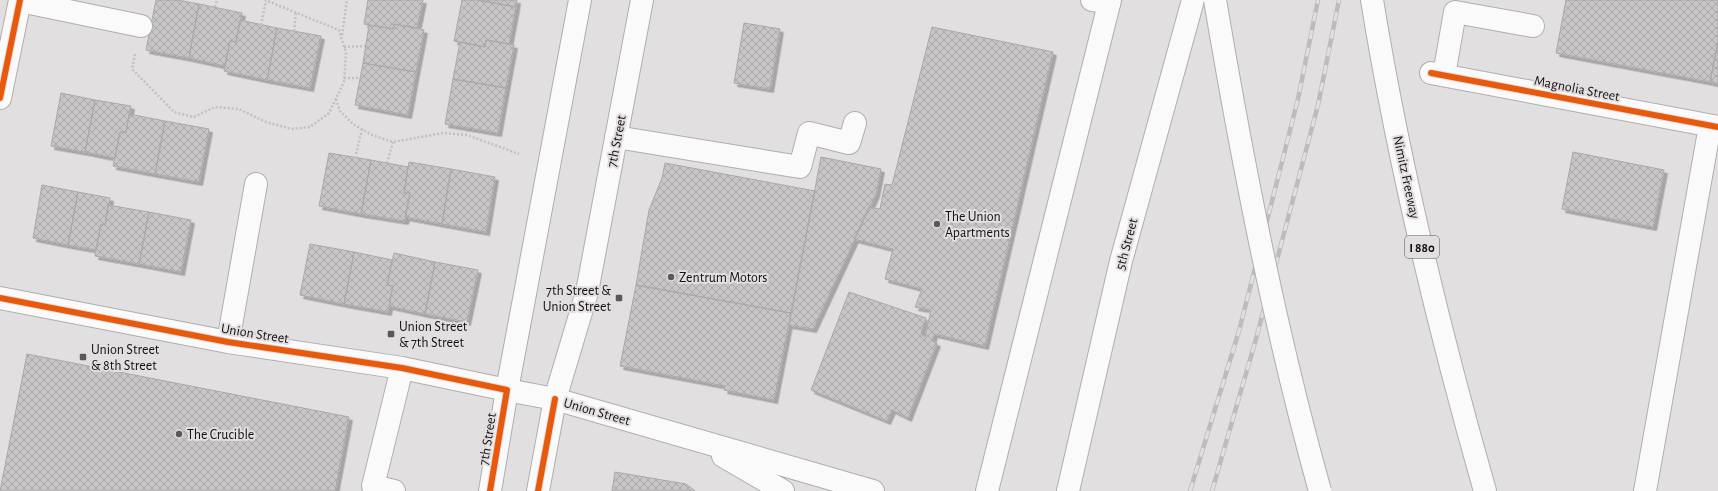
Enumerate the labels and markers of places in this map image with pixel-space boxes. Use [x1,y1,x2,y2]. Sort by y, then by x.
place label: The Union Apartments [945,210,1010,240]
marker: The Union Apartments [932,219,942,229]
place label: Zentrum Motors [679,271,768,285]
marker: Zentrum Motors [666,272,676,282]
place label: 7th Street & Union Street [543,284,612,314]
marker: 7th Street & Union Street [614,293,624,303]
place label: Union Street & 7th Street [399,320,468,350]
marker: Union Street & 7th Street [386,329,396,339]
place label: Union Street & 8th Street [91,343,160,373]
marker: Union Street & 8th Street [78,352,88,362]
place label: The Crucible [187,428,254,442]
marker: The Crucible [174,429,184,439]

